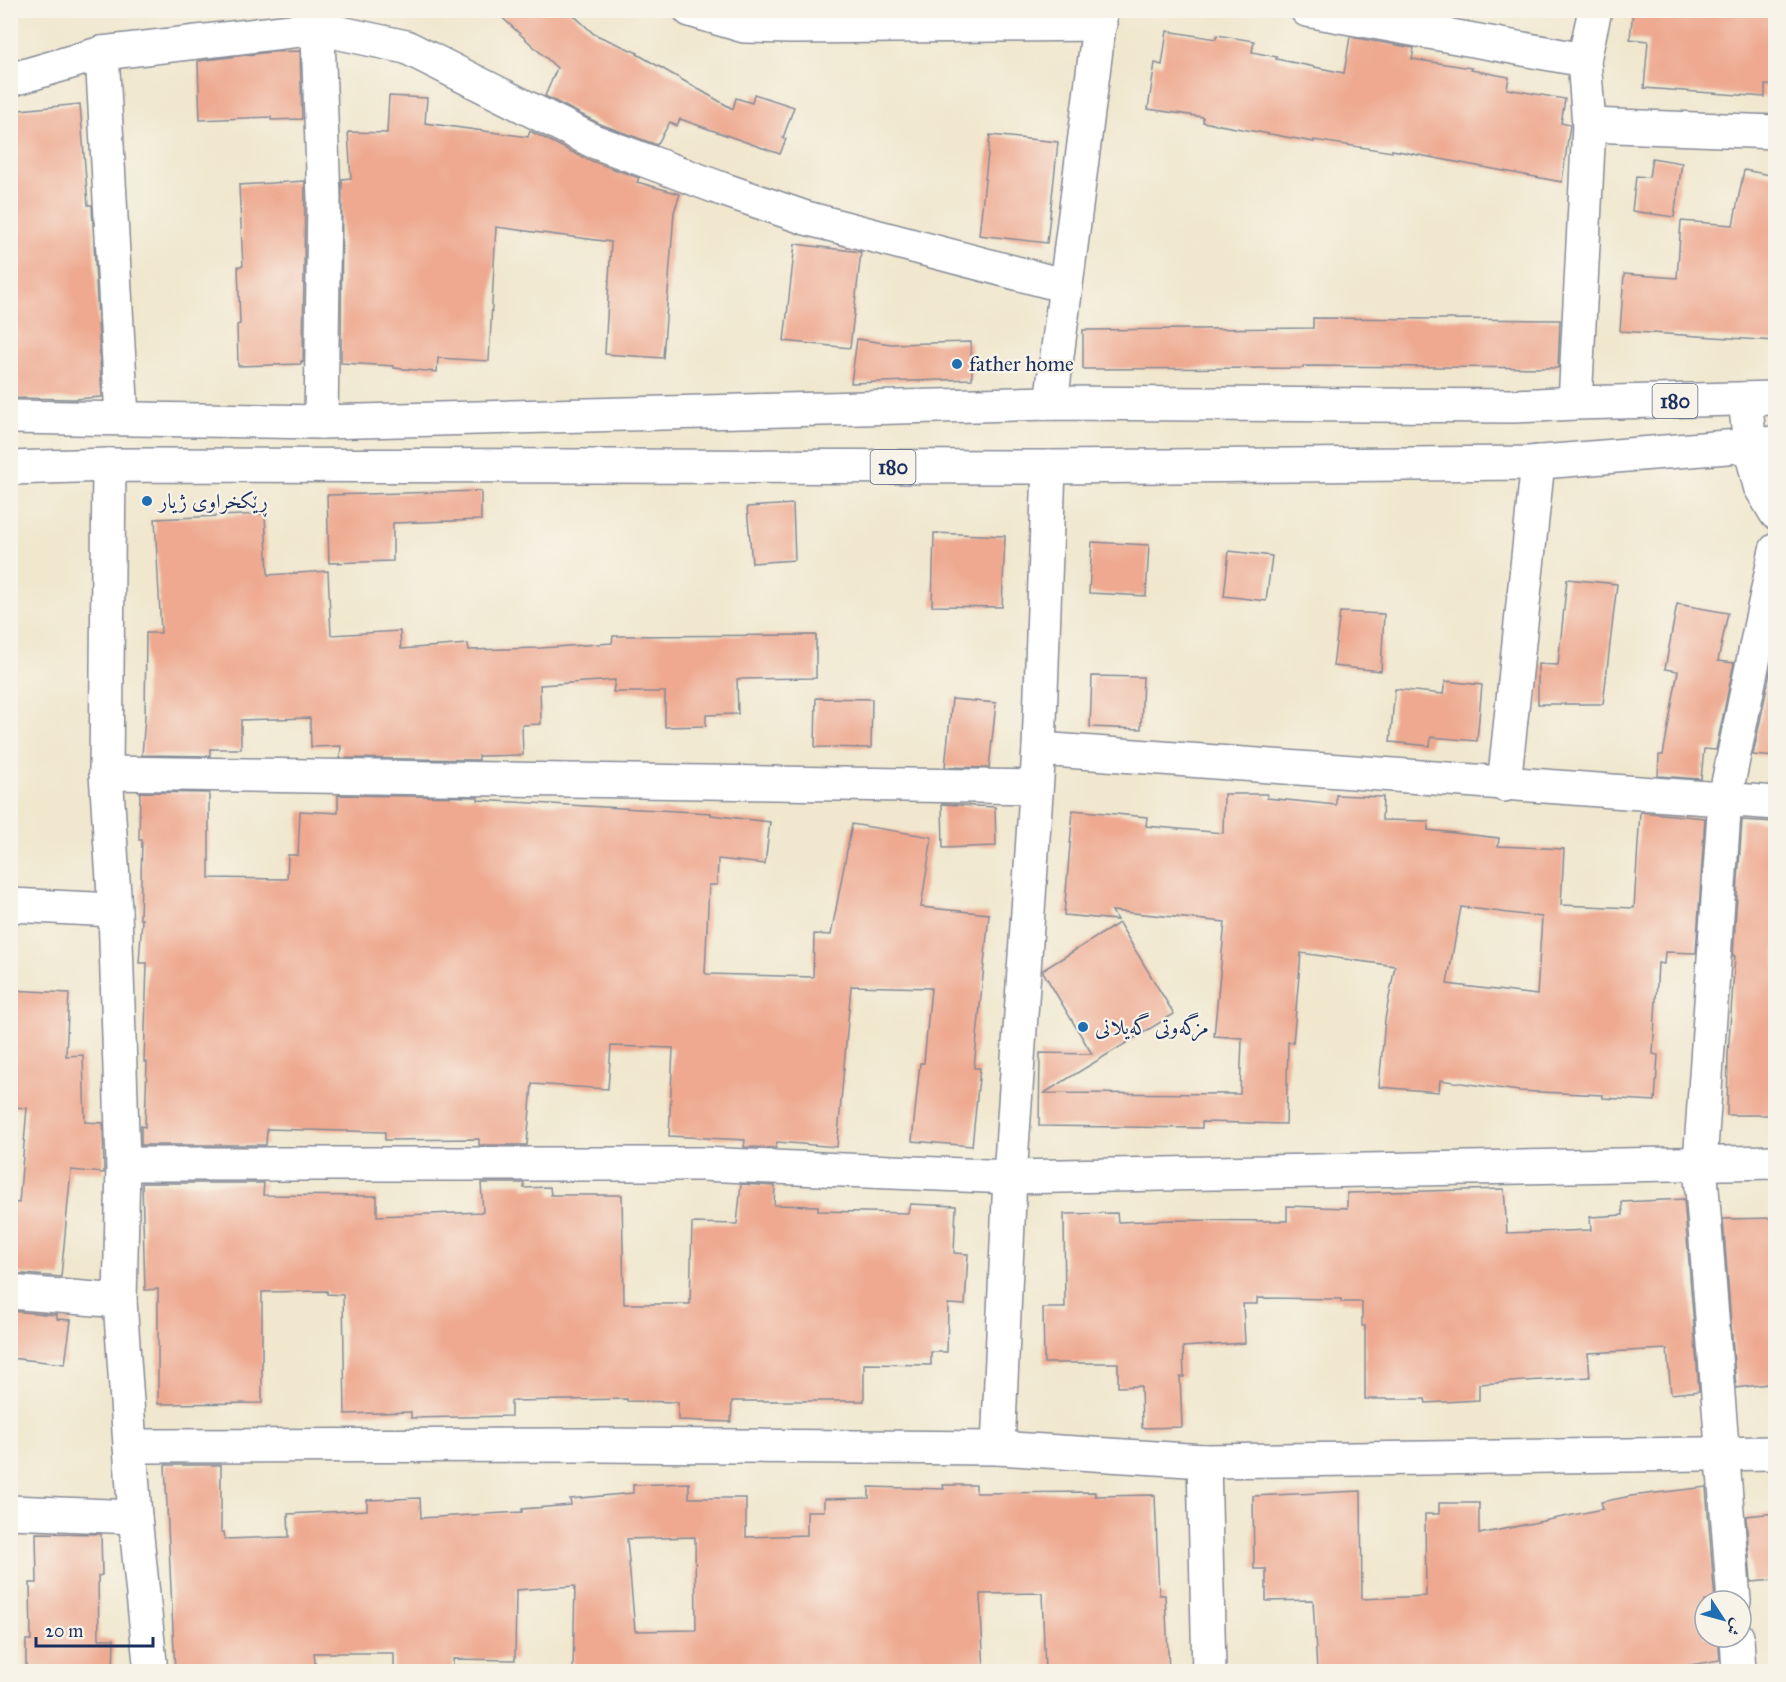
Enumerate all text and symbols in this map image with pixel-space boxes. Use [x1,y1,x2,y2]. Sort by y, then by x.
place label: father home [969,351,1074,377]
marker: father home [950,357,964,371]
road number: 180 [1652,384,1698,418]
road number: 180 [870,450,916,484]
place label: ڕێکخراوی ژیار [157,488,268,518]
marker: ڕێکخراوی ژیار [140,494,154,508]
place label: مزگەوتی گەیلانی [1095,1012,1209,1042]
marker: مزگەوتی گەیلانی [1076,1020,1090,1034]
north arrow [1693,1589,1753,1649]
scale bar [36,1610,153,1648]
text: ش [1722,1616,1747,1640]
text: 20 m [45,1620,83,1642]

